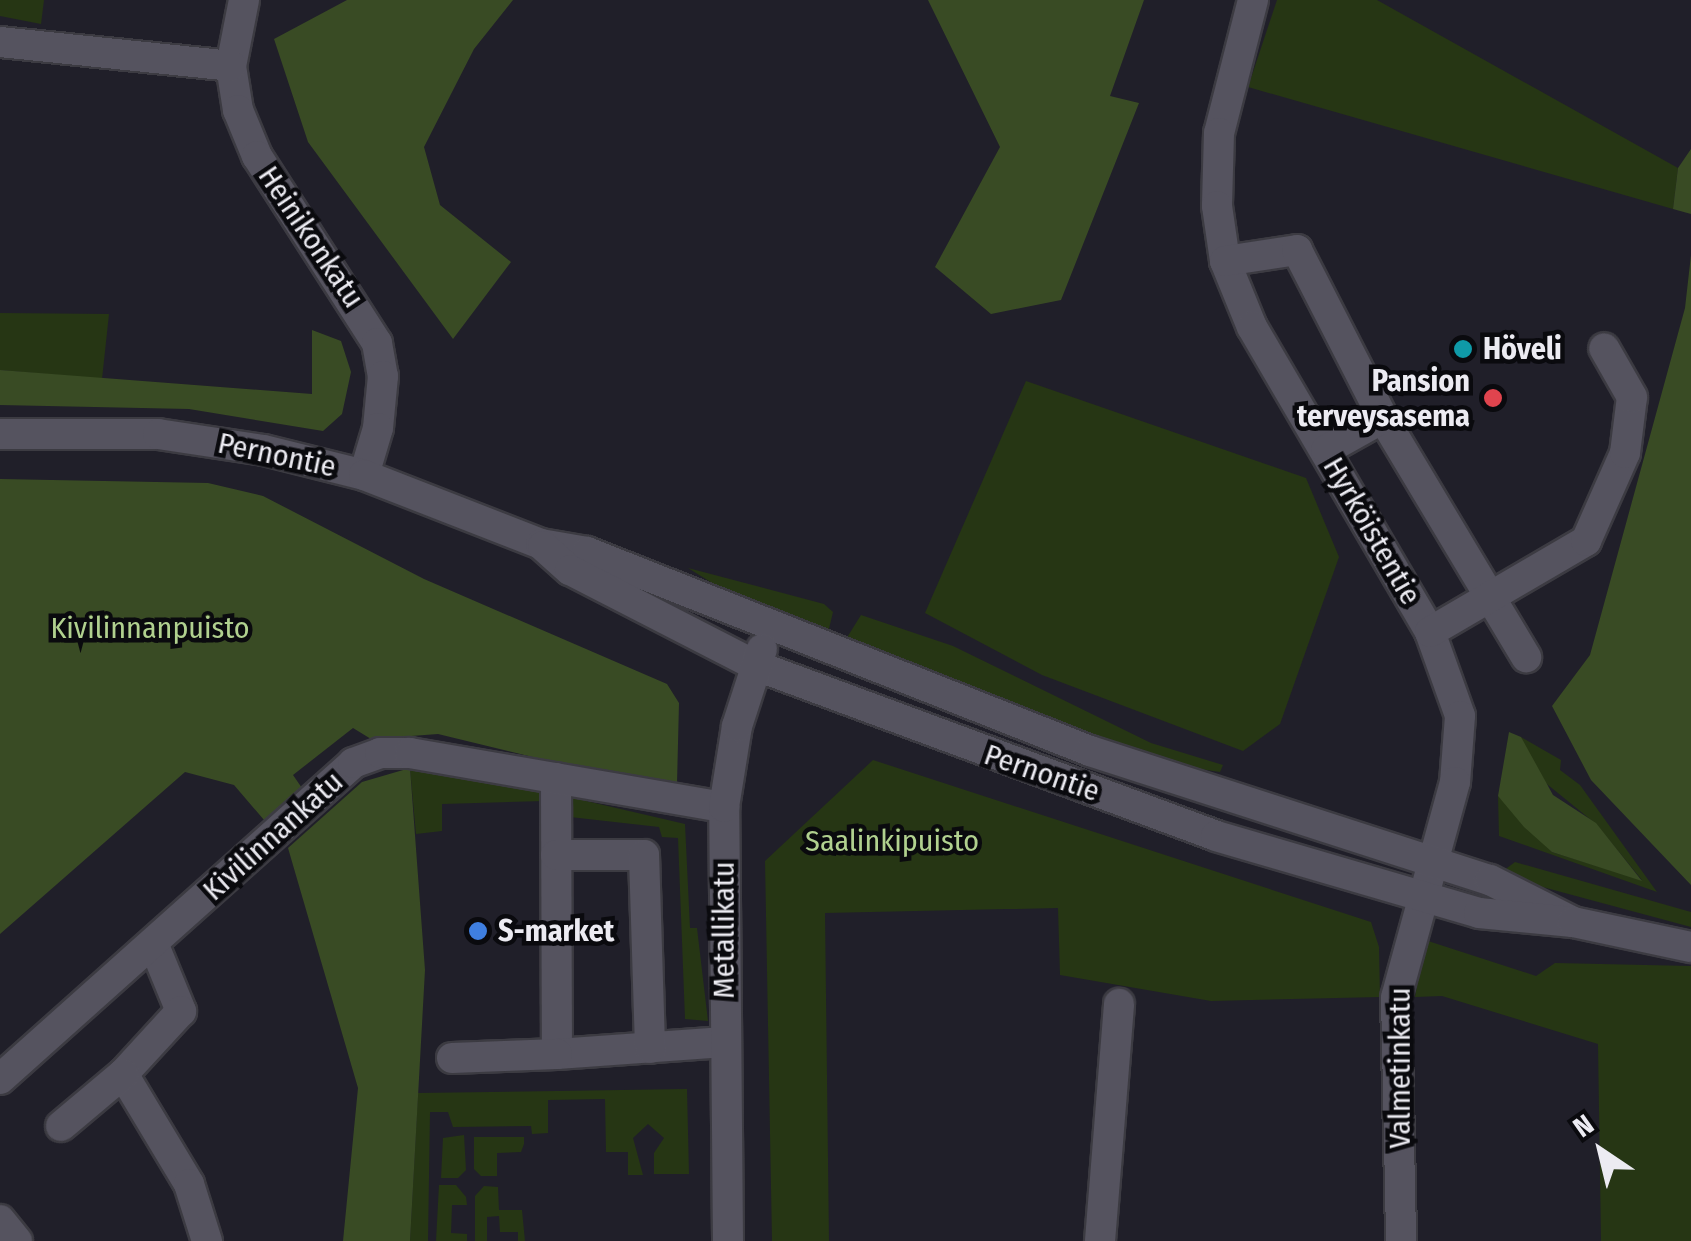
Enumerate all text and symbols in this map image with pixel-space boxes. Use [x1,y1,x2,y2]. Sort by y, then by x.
street label: Heinikonkatu [251,159,371,315]
place label: Höveli [1483,331,1562,367]
marker: Höveli [1452,338,1474,360]
place label: Pansion terveysasema [1297,363,1470,434]
marker: Pansion terveysasema [1480,385,1506,411]
street label: Pernontie [215,425,339,485]
street label: Hyrköistentie [1315,451,1429,611]
park label: Kivilinnanpuisto [50,610,250,646]
street label: Pernontie [980,737,1104,809]
street label: Kivilinnankatu [196,764,350,908]
park label: Saalinkipuisto [805,823,979,859]
street label: Metallikatu [706,861,742,999]
place label: S-market [498,913,614,949]
marker: S-market [467,920,489,942]
street label: Valmetinkatu [1382,987,1418,1149]
north arrow [1551,1101,1651,1201]
text: N [1567,1108,1600,1144]

